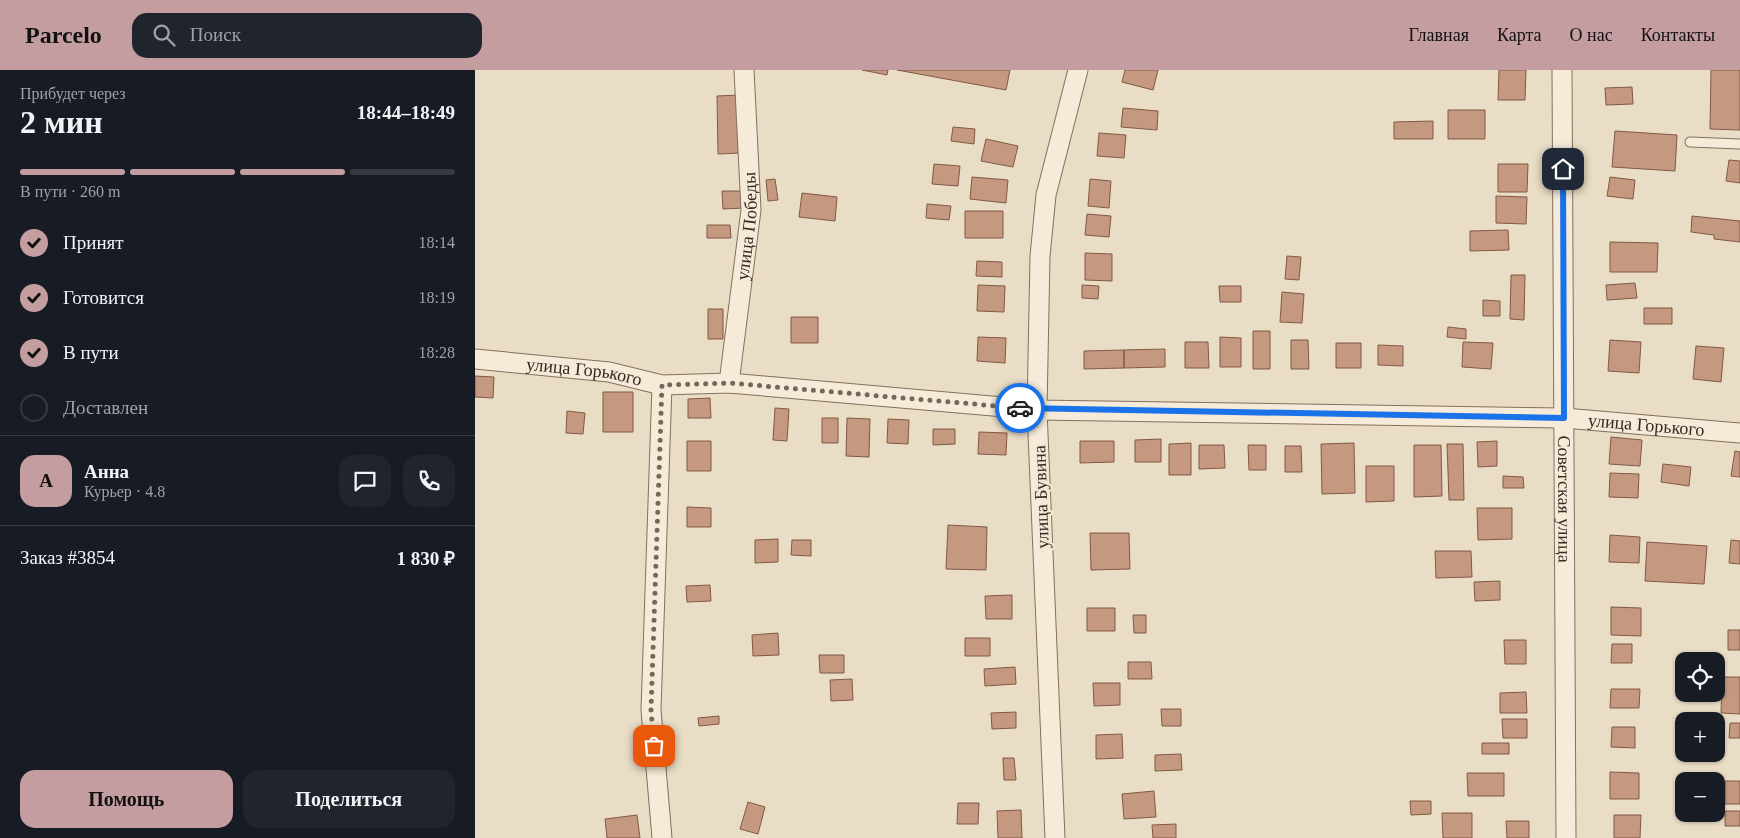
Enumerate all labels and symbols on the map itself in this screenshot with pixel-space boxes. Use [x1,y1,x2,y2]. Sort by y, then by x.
pin [1542,148,1584,190]
street label: улица Победы [732,171,761,282]
street label: улица Горького [525,354,644,390]
courier [995,383,1045,433]
street label: улица Горького [1587,410,1705,440]
street label: Советская улица [1554,435,1575,563]
street label: улица Бувина [1029,445,1053,549]
pin [633,725,675,767]

